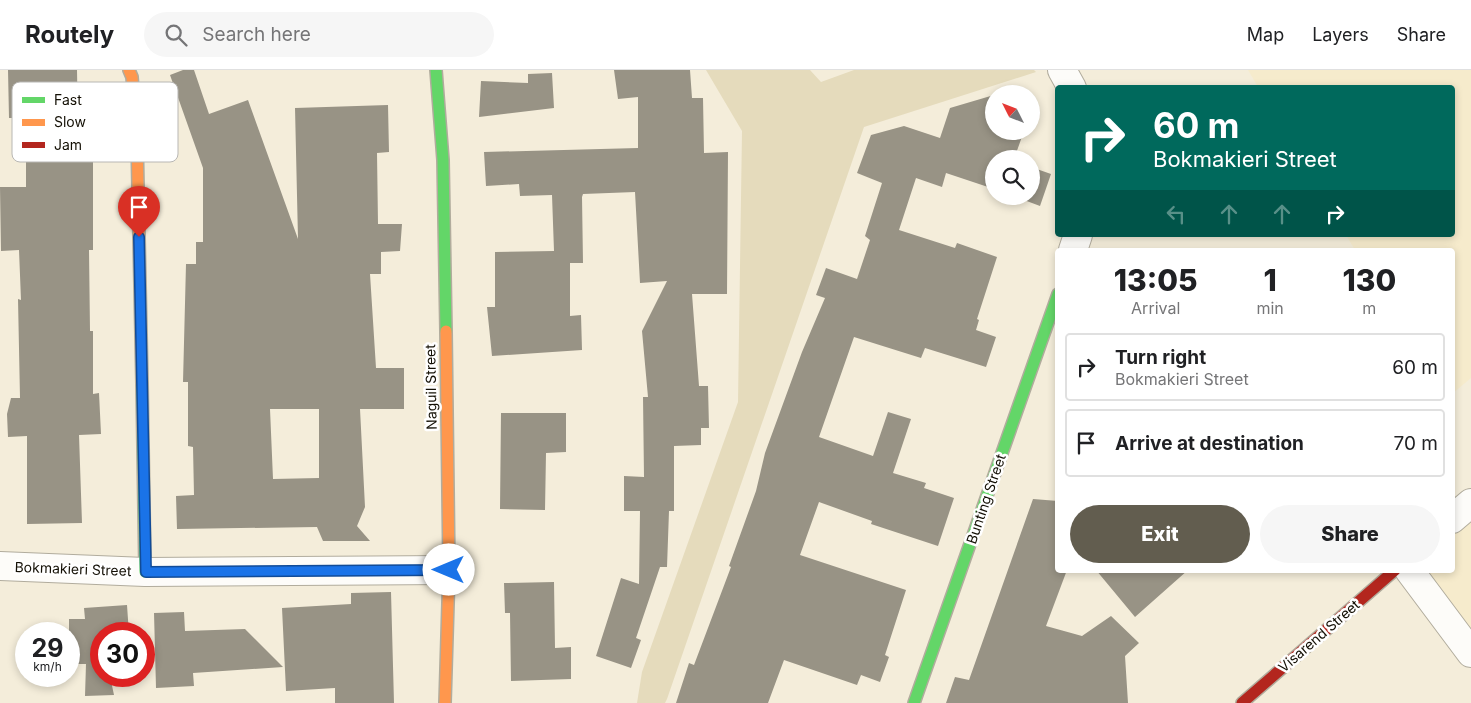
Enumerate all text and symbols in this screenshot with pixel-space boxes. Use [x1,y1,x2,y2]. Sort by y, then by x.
search box [144,12,494,57]
text: Routely [25,20,114,49]
icon: search [162,21,190,49]
text: Search here [202,23,311,46]
text: Map [1247,24,1284,45]
text: Layers [1312,24,1369,45]
text: Share [1397,24,1446,45]
legend [12,82,178,162]
north arrow [985,85,1040,140]
map controls [985,85,1040,205]
text: Fast [54,91,82,108]
text: 60 m [1153,104,1240,146]
icon: right [1070,105,1135,170]
text: Slow [54,113,86,130]
text: Jam [54,136,82,153]
text: Bokmakieri Street [1153,146,1337,172]
button: search [985,150,1040,205]
pin [118,186,160,237]
icon: arrive [125,193,153,221]
icon: left [1162,200,1190,228]
icon: ahead [1215,200,1243,228]
icon: ahead [1268,200,1296,228]
icon: right [1321,200,1349,228]
text: 13:05 [1114,262,1198,298]
text: 1 [1263,262,1277,298]
text: 130 [1342,262,1396,298]
text: Arrival [1131,298,1180,318]
text: min [1256,298,1284,318]
text: m [1362,298,1376,318]
street label: Naguil Street [421,344,440,430]
text: Turn right [1115,346,1206,369]
icon: right [1072,353,1100,381]
text: 60 m [1392,356,1438,379]
text: Bokmakieri Street [1115,369,1249,389]
icon: arrive [1072,429,1100,457]
text: Arrive at destination [1115,432,1304,455]
text: 70 m [1394,432,1438,455]
street label: Bunting Street [962,451,1009,546]
button: Exit [1070,505,1250,563]
button: Share [1260,505,1440,563]
position arrow [422,543,474,595]
street label: Bokmakieri Street [14,558,132,579]
street label: Visarend Street [1275,596,1363,675]
speed limit sign: 30 [90,622,155,687]
text: 29 [32,633,63,663]
text: km/h [33,659,62,674]

